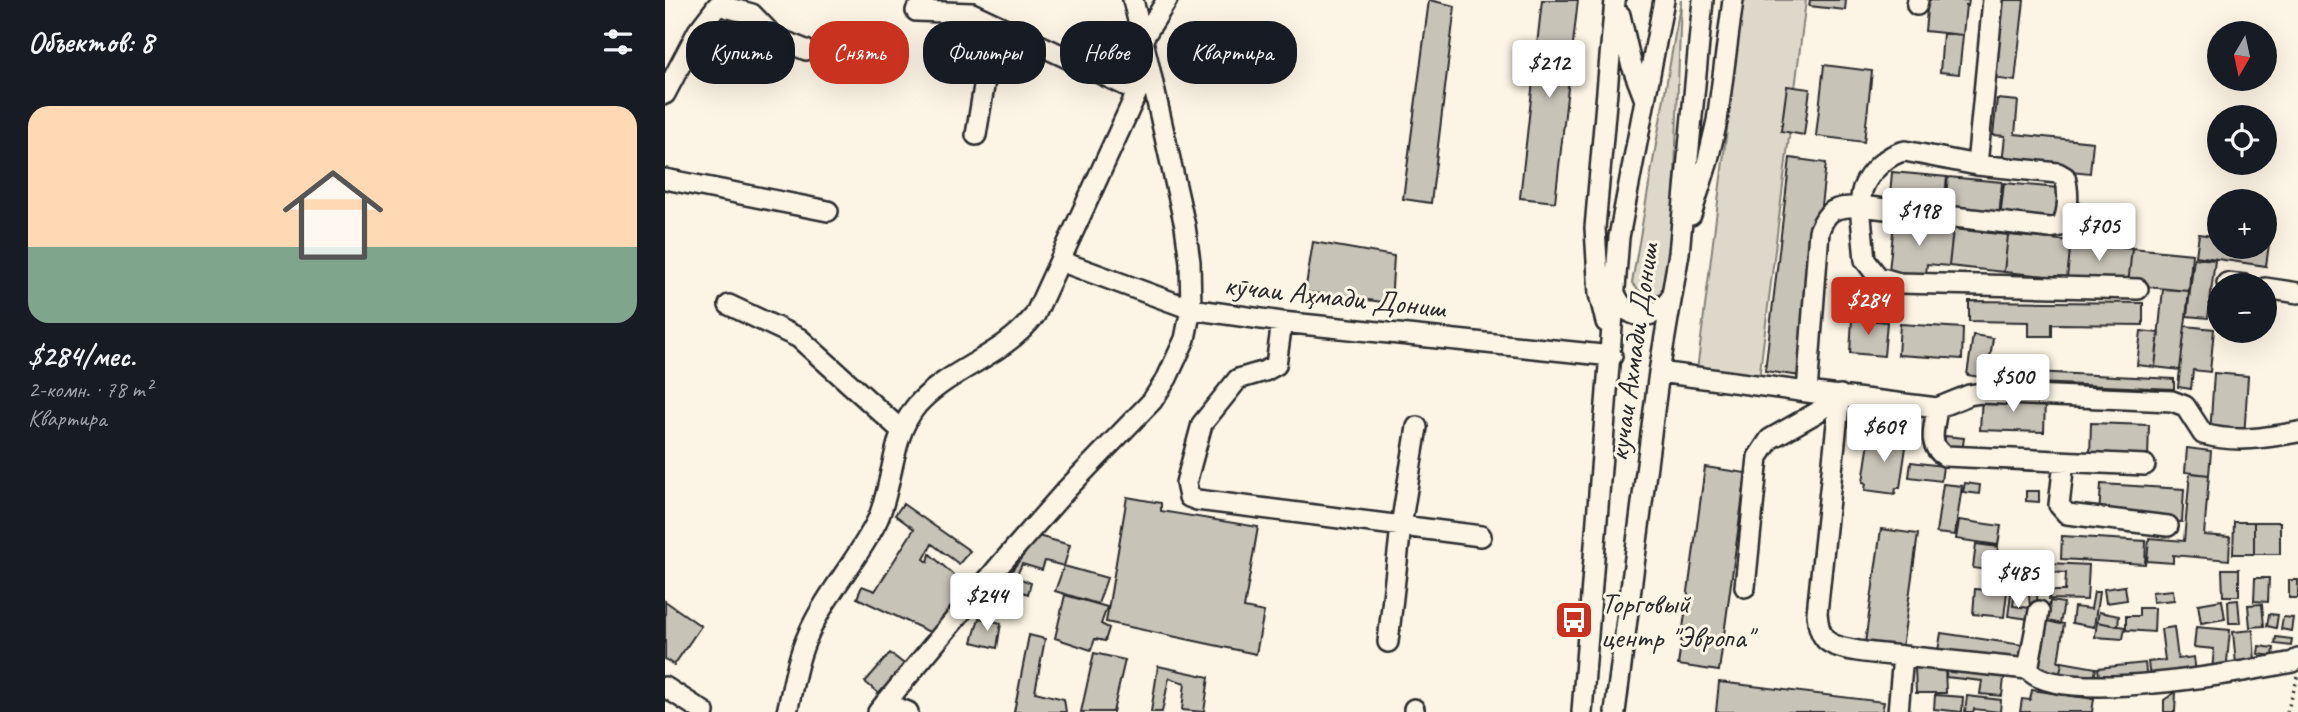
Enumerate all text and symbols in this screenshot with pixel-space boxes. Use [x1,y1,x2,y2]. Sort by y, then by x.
chip: Купить [686,21,795,84]
chip: Снять [809,21,909,84]
chip: Фильтры [923,21,1046,84]
chip: Новое [1060,21,1153,84]
chip: Квартира [1167,21,1297,84]
north arrow [2207,21,2277,91]
map controls [2207,21,2277,343]
text: Объектов: 8 [28,23,153,61]
icon: filters [599,23,637,61]
pin: $212 [1508,41,1590,100]
text: $212 [1528,48,1570,77]
button: locate [2207,105,2277,175]
icon: home [270,152,396,278]
pin: $198 [1878,188,1960,248]
button: + [2207,189,2277,259]
text: $198 [1898,196,1940,225]
pin: $705 [2058,204,2140,263]
text: $705 [2079,211,2119,240]
street label: кучаи Ахмади Дониш [1599,239,1667,464]
street label: кӯчаи Аҳмади Дониш [1222,265,1449,327]
button: − [2207,273,2277,343]
pin: $284 [1827,278,1909,337]
text: $284 [1847,285,1889,314]
text: $284/мес. [28,337,136,375]
pin: $500 [1972,354,2054,414]
text: $500 [1992,362,2034,391]
text: 2-комн. · 78 m² [28,375,152,404]
text: Квартира [28,404,106,433]
pin: $609 [1843,405,1925,464]
text: $609 [1863,412,1905,441]
pin: $485 [1977,550,2059,610]
text: $485 [1997,558,2039,587]
pin: $244 [946,574,1028,633]
text: $244 [966,581,1008,610]
place label: Торговый центр "Эвропа" [1601,584,1759,656]
bus stop icon: Торговый центр "Эвропа" [1553,599,1595,641]

